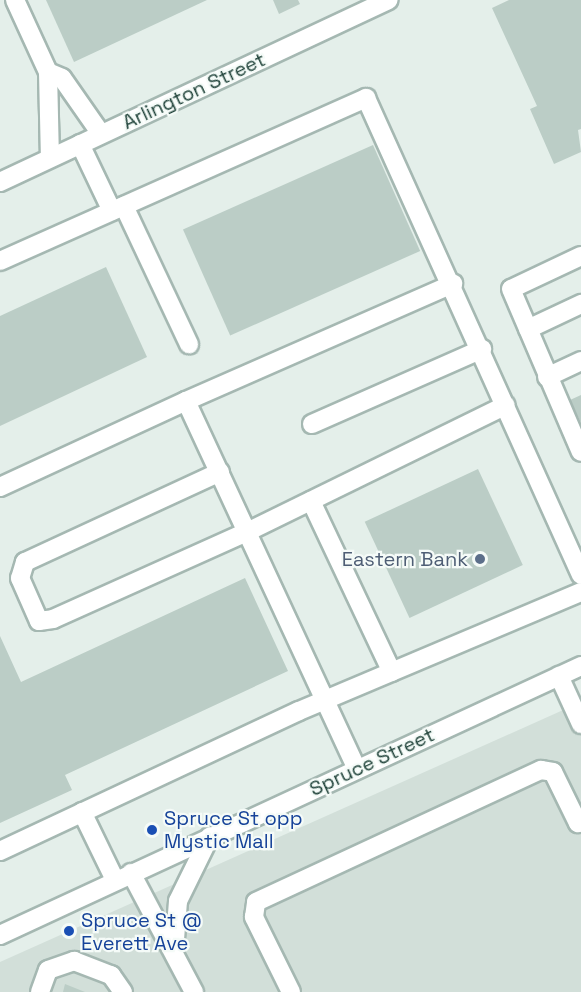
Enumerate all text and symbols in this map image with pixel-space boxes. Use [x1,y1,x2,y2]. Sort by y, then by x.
street label: Arlington Street [119,47,269,135]
place label: Eastern Bank [342,547,468,571]
marker: Eastern Bank [473,552,487,566]
street label: Spruce Street [306,723,438,801]
place label: Spruce St opp Mystic Mall [164,807,303,854]
marker: Spruce St opp Mystic Mall [145,823,159,837]
place label: Spruce St @ Everett Ave [81,908,202,955]
marker: Spruce St @ Everett Ave [62,924,76,938]

